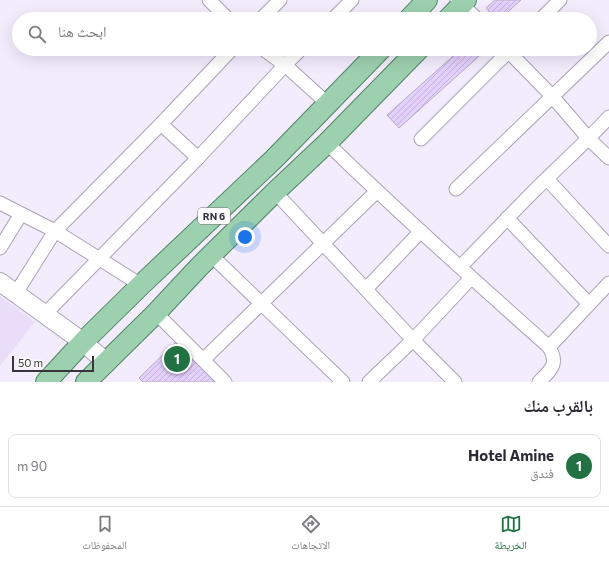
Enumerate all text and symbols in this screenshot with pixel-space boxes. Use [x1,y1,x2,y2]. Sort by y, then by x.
search box [12,12,597,56]
text: ابحث هنا [58,22,107,40]
icon: search [26,23,48,45]
road number: RN 6 [198,208,230,224]
your location [235,227,255,247]
pin: 1 [164,344,190,374]
scale bar [12,354,94,373]
text: 50 m [18,356,43,369]
text: بالقرب منك [523,395,593,416]
text: Hotel Amine [468,446,554,464]
text: 90 m [17,458,47,474]
text: 1 [576,458,582,474]
text: فندق [530,465,554,481]
tab: المحفوظات [82,513,127,556]
tab: الاتجاهات [291,513,330,556]
tab: الخريطة [494,513,527,556]

